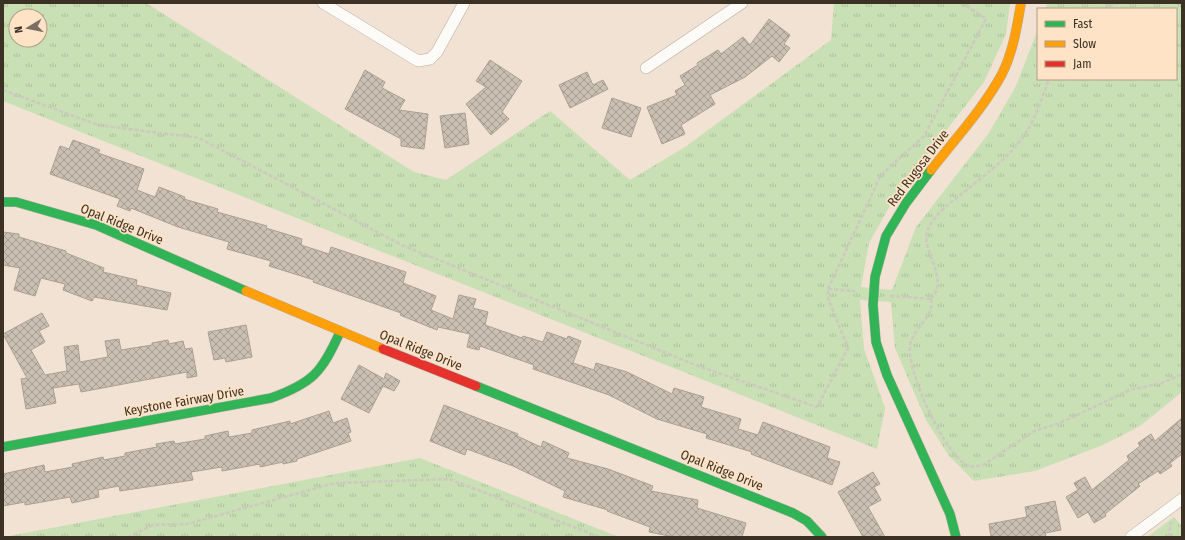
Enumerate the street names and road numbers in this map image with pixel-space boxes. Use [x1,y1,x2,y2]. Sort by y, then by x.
street label: Red Rugosa Drive [884,127,952,209]
street label: Opal Ridge Drive [78,201,166,247]
street label: Opal Ridge Drive [377,327,465,373]
street label: Keystone Fairway Drive [123,383,245,419]
street label: Opal Ridge Drive [678,447,766,493]

